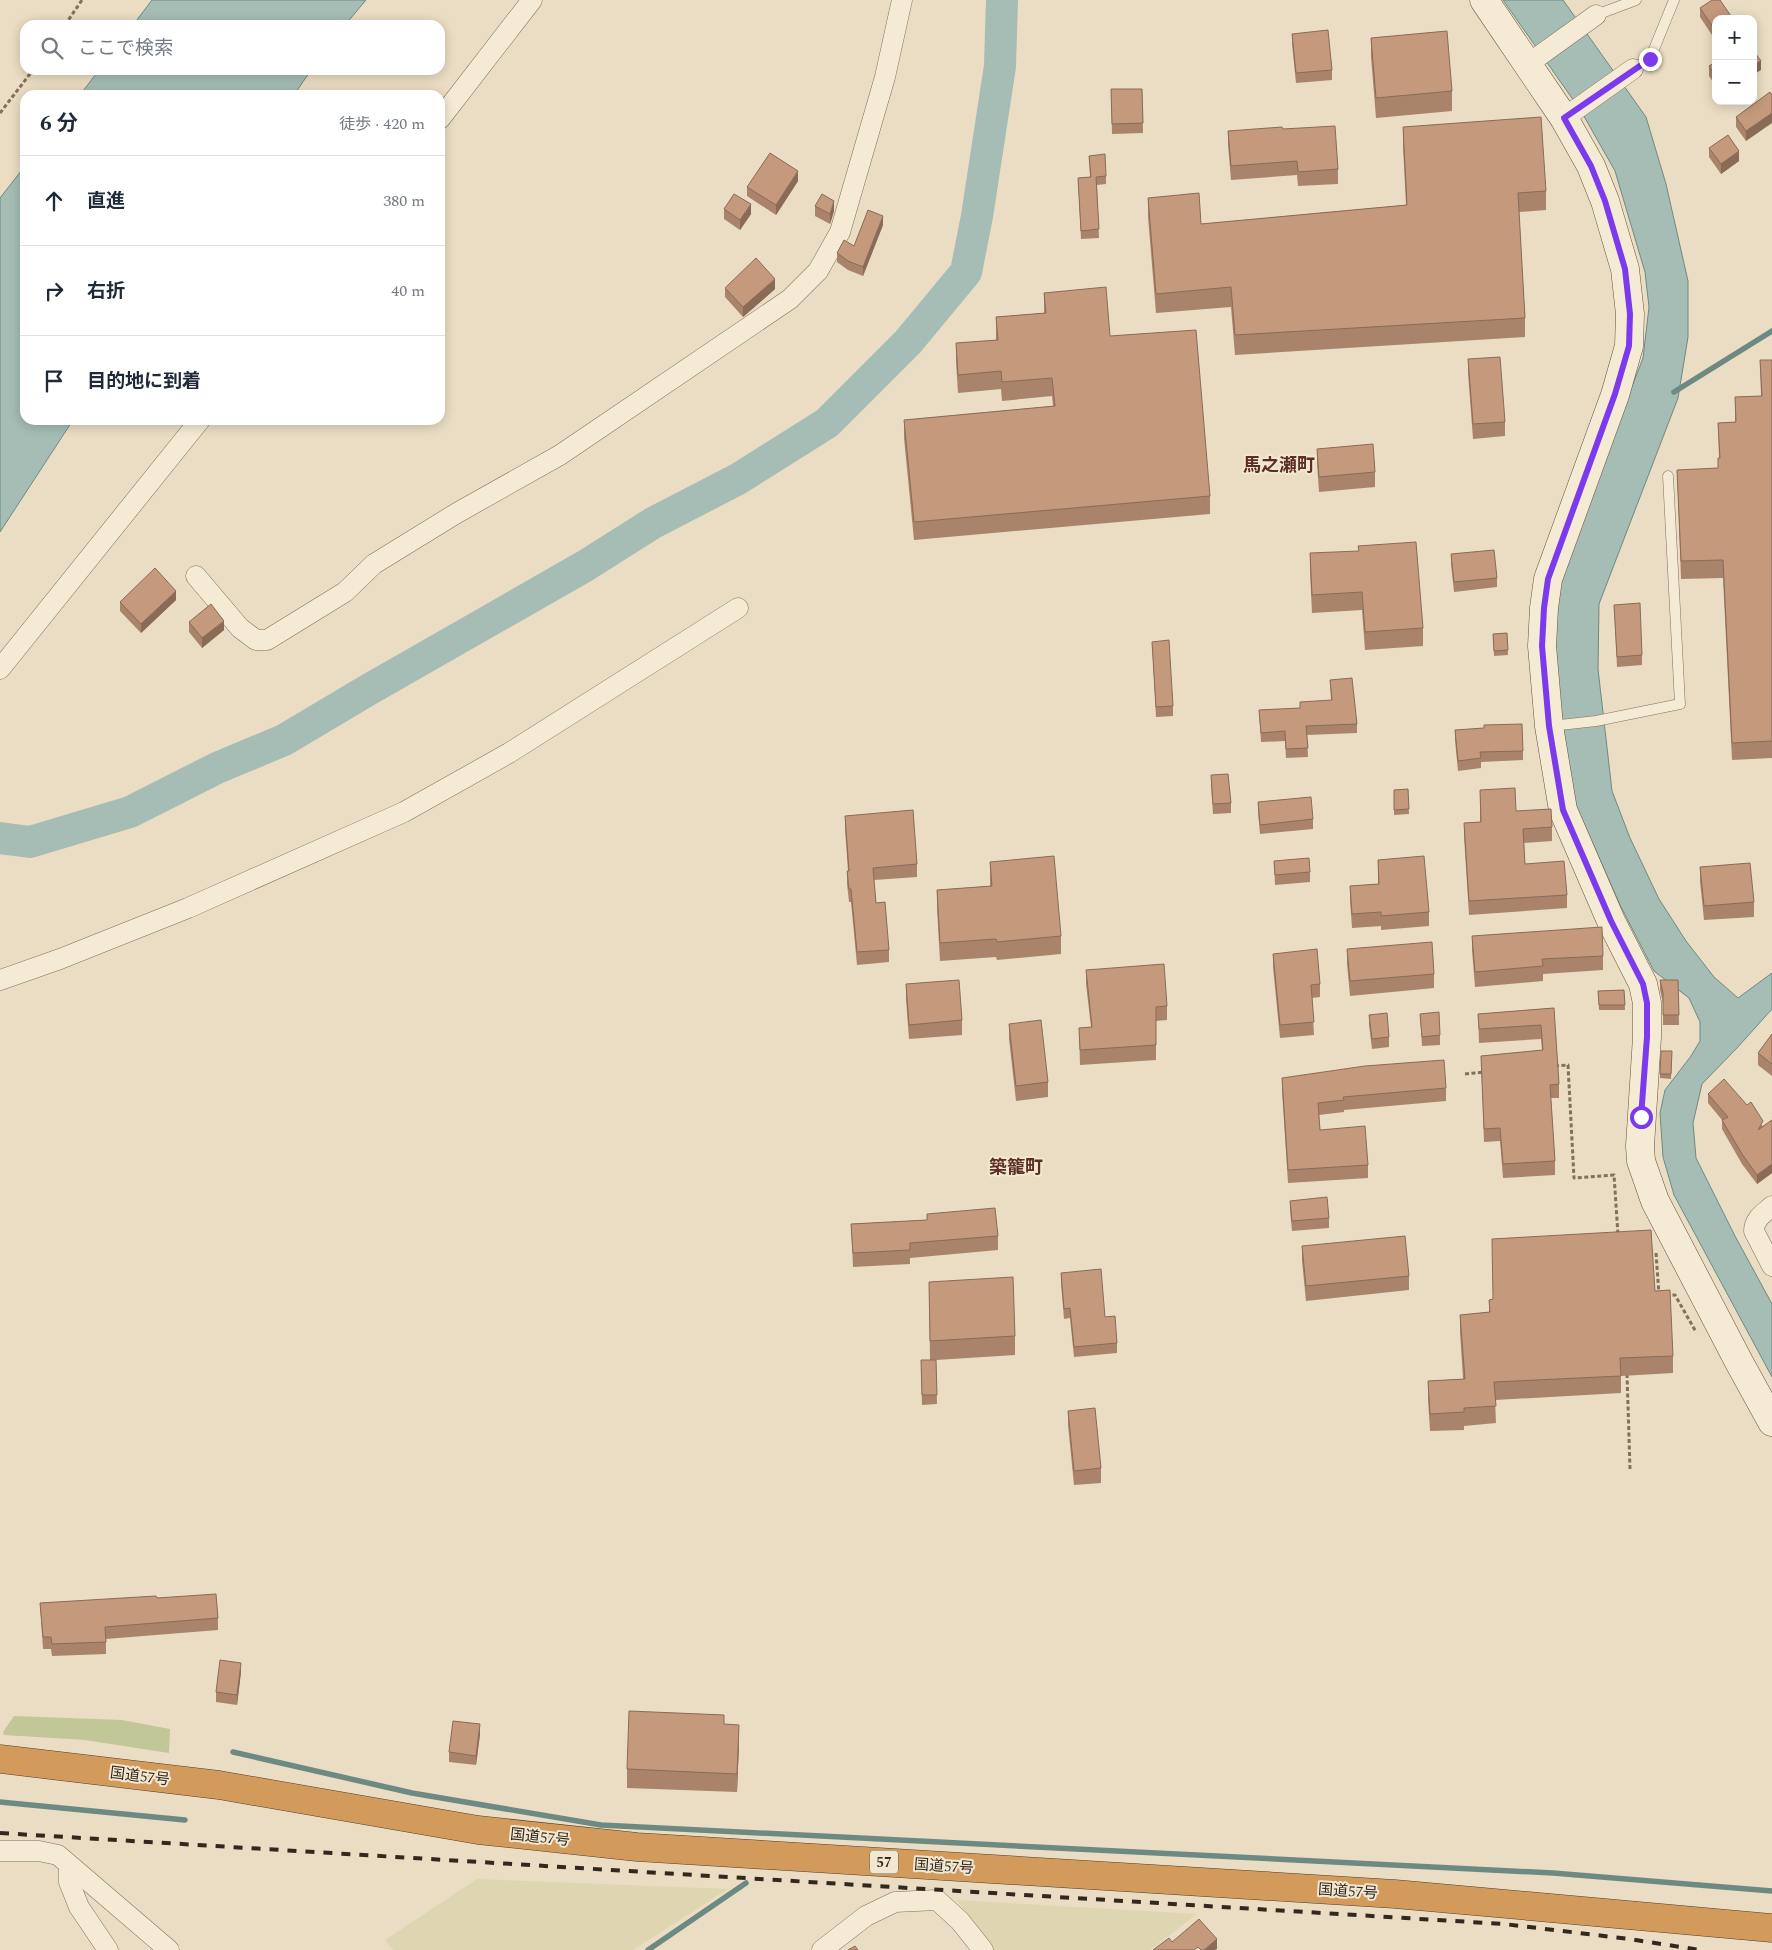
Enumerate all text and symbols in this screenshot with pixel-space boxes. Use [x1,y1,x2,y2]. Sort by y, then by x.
map controls [1712,15,1757,105]
button: + [1712,15,1757,60]
search box [20,20,445,75]
icon: search [38,34,66,62]
text: ここで検索 [78,34,173,63]
route end [1639,48,1662,71]
button: − [1712,60,1757,105]
text: 6 分 [40,108,78,140]
text: 徒歩 · 420 m [339,112,425,136]
icon: ahead [40,187,68,215]
text: 直進 [87,187,125,216]
text: 380 m [383,189,425,213]
icon: right [40,277,68,305]
text: 右折 [87,277,125,306]
text: 40 m [391,279,425,303]
icon: arrive [40,367,68,395]
text: 目的地に到着 [87,367,201,396]
district label: 馬之瀬町 [1243,452,1315,479]
route start [1630,1106,1653,1129]
district label: 築籠町 [989,1154,1043,1181]
street label: 国道57号 [109,1761,171,1792]
street label: 国道57号 [509,1823,571,1852]
road number: 57 [870,1850,898,1874]
street label: 国道57号 [913,1853,975,1880]
street label: 国道57号 [1317,1878,1379,1905]

